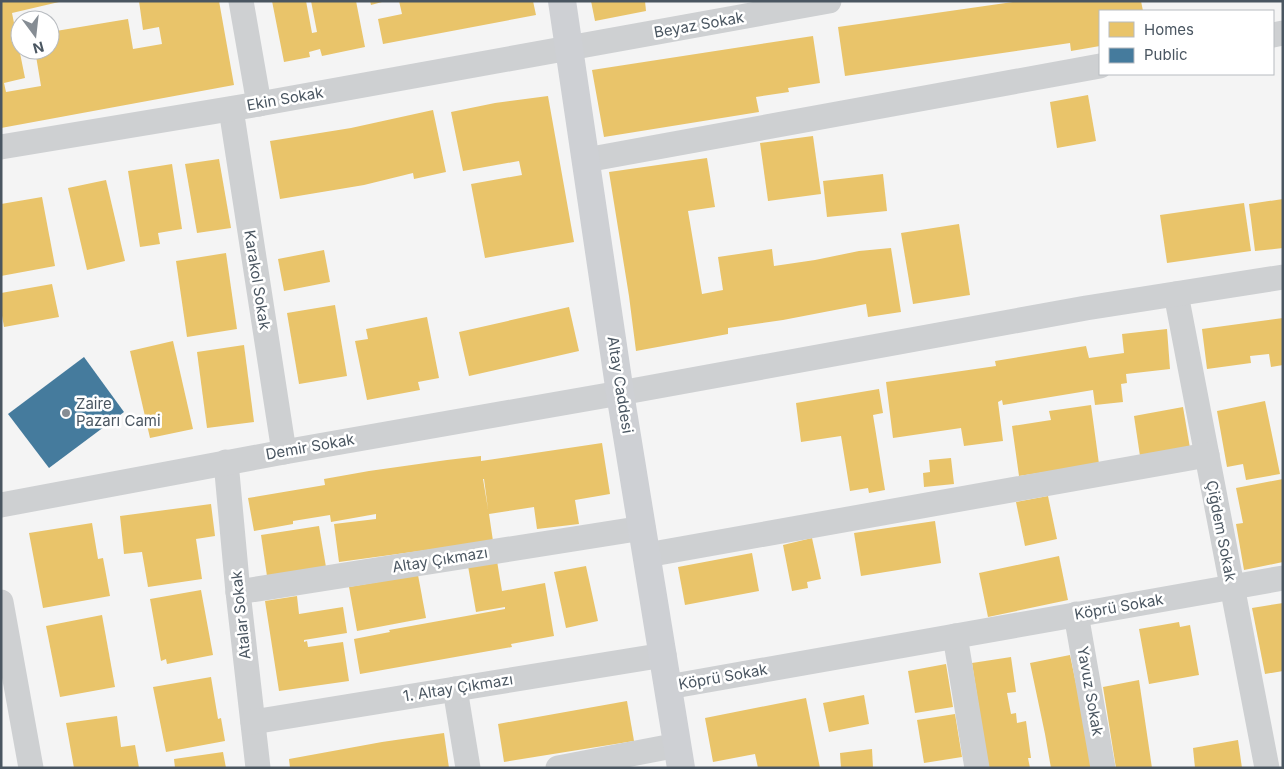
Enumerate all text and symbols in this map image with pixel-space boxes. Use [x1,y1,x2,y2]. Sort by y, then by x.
street label: Beyaz Sokak [652,7,746,42]
north arrow [10,10,60,60]
legend [1099,10,1274,75]
text: Homes [1144,20,1194,39]
text: N [31,38,46,58]
text: Public [1144,45,1187,64]
street label: Ekin Sokak [245,82,325,115]
street label: Karakol Sokak [240,229,275,332]
street label: Altay Caddesi [603,335,638,435]
place label: Zaire Pazarı Cami [76,394,161,430]
marker: Zaire Pazarı Cami [60,407,72,419]
street label: Demir Sokak [264,429,356,464]
street label: Çiğdem Sokak [1202,479,1241,584]
street label: Altay Çıkmazı [391,543,489,576]
street label: Atalar Sokak [226,569,255,660]
street label: Köprü Sokak [1073,589,1166,624]
street label: Yavuz Sokak [1073,645,1108,738]
street label: Köprü Sokak [677,659,770,694]
street label: 1. Altay Çıkmazı [402,669,514,706]

